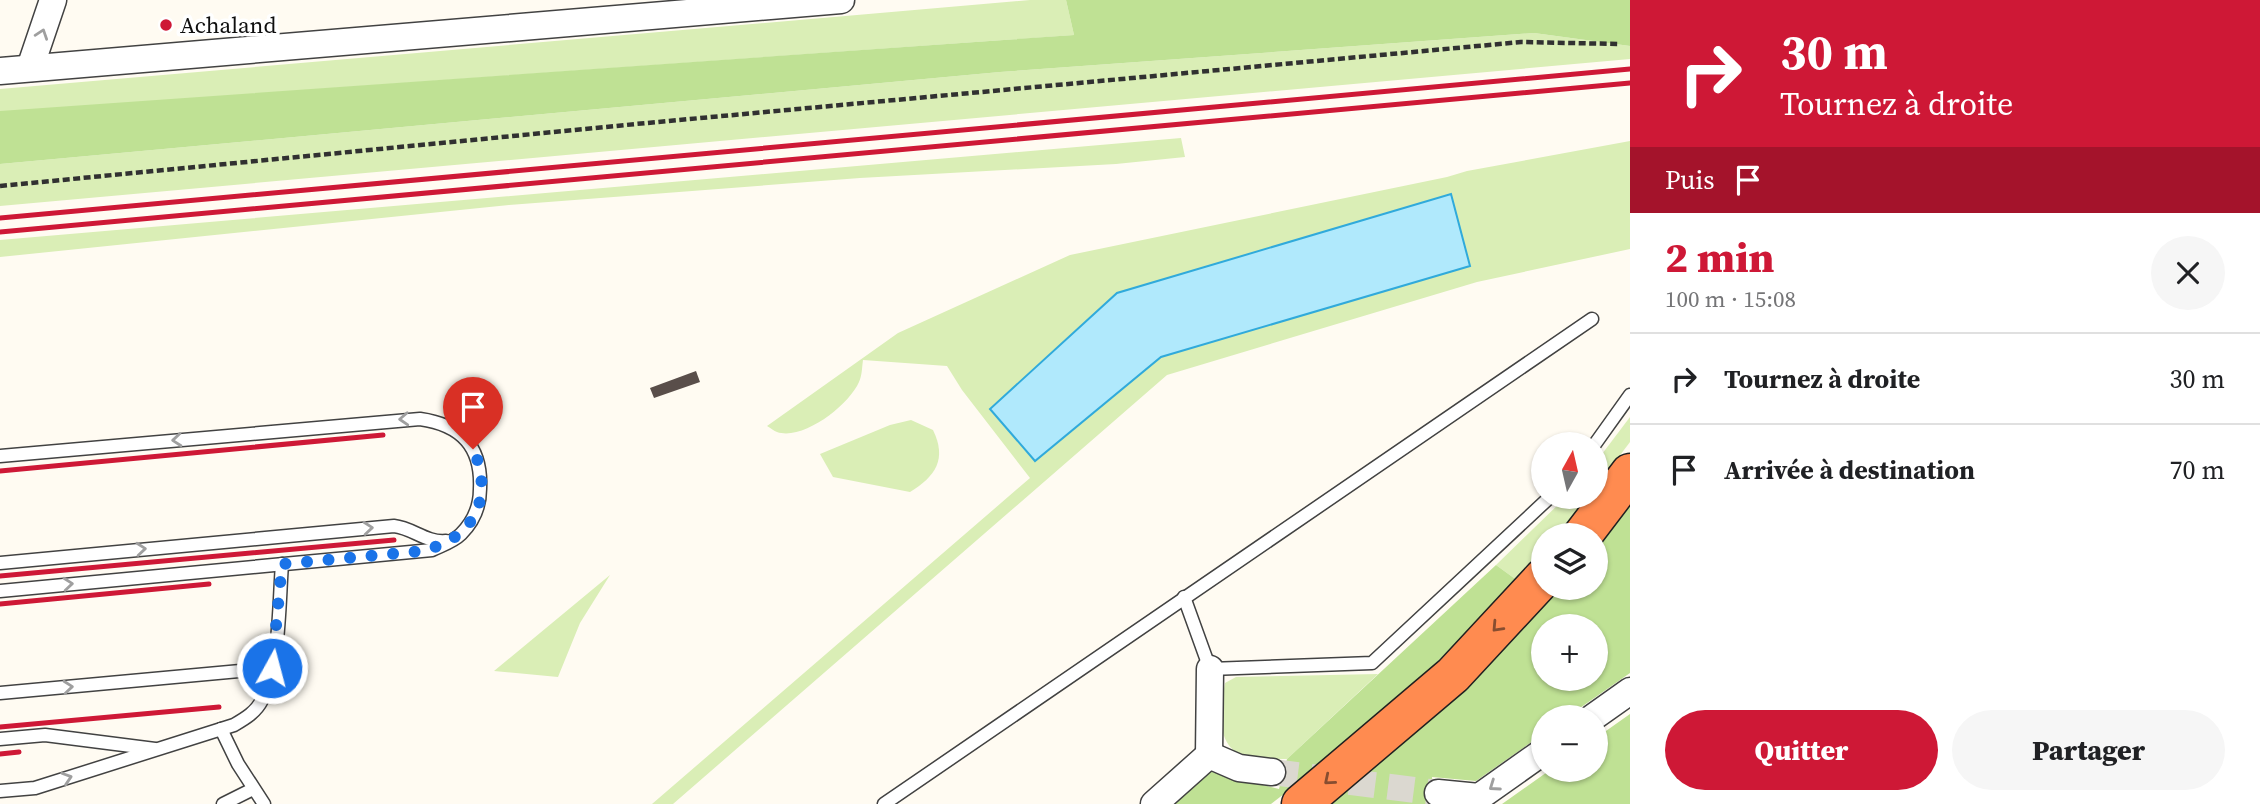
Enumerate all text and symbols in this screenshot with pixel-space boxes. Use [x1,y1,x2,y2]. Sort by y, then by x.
place label: Achaland [180,9,277,41]
marker: Achaland [158,17,174,33]
text: 30 m [1780,18,1888,85]
one-way arrow [34,28,48,41]
icon: right [1665,28,1756,119]
text: Tournez à droite [1780,82,2013,126]
icon: arrive [1729,161,1767,199]
text: Puis [1665,162,1715,198]
text: 2 min [1665,228,1775,286]
button: close [2151,236,2225,310]
text: 100 m · 15:08 [1665,283,1796,315]
icon: right [1665,360,1703,398]
text: Tournez à droite [1724,361,1920,397]
text: 30 m [2170,361,2225,397]
pin [443,377,503,449]
icon: arrive [454,388,492,426]
one-way arrow [398,412,409,427]
one-way arrow [171,432,182,447]
north arrow [1531,432,1608,509]
map controls [1531,432,1608,782]
icon: arrive [1665,451,1703,489]
text: Arrivée à destination [1724,452,1975,488]
text: 70 m [2170,452,2225,488]
one-way arrow [362,521,373,536]
button: layers [1531,523,1608,600]
one-way arrow [136,542,147,557]
one-way arrow [63,577,74,592]
button: + [1531,614,1608,691]
one-way arrow [1493,619,1506,632]
position arrow [235,631,309,705]
one-way arrow [63,680,74,695]
button: − [1531,705,1608,782]
button: Quitter [1665,710,1938,790]
button: Partager [1952,710,2225,790]
one-way arrow [60,772,72,787]
one-way arrow [1325,772,1338,784]
one-way arrow [1489,778,1502,791]

